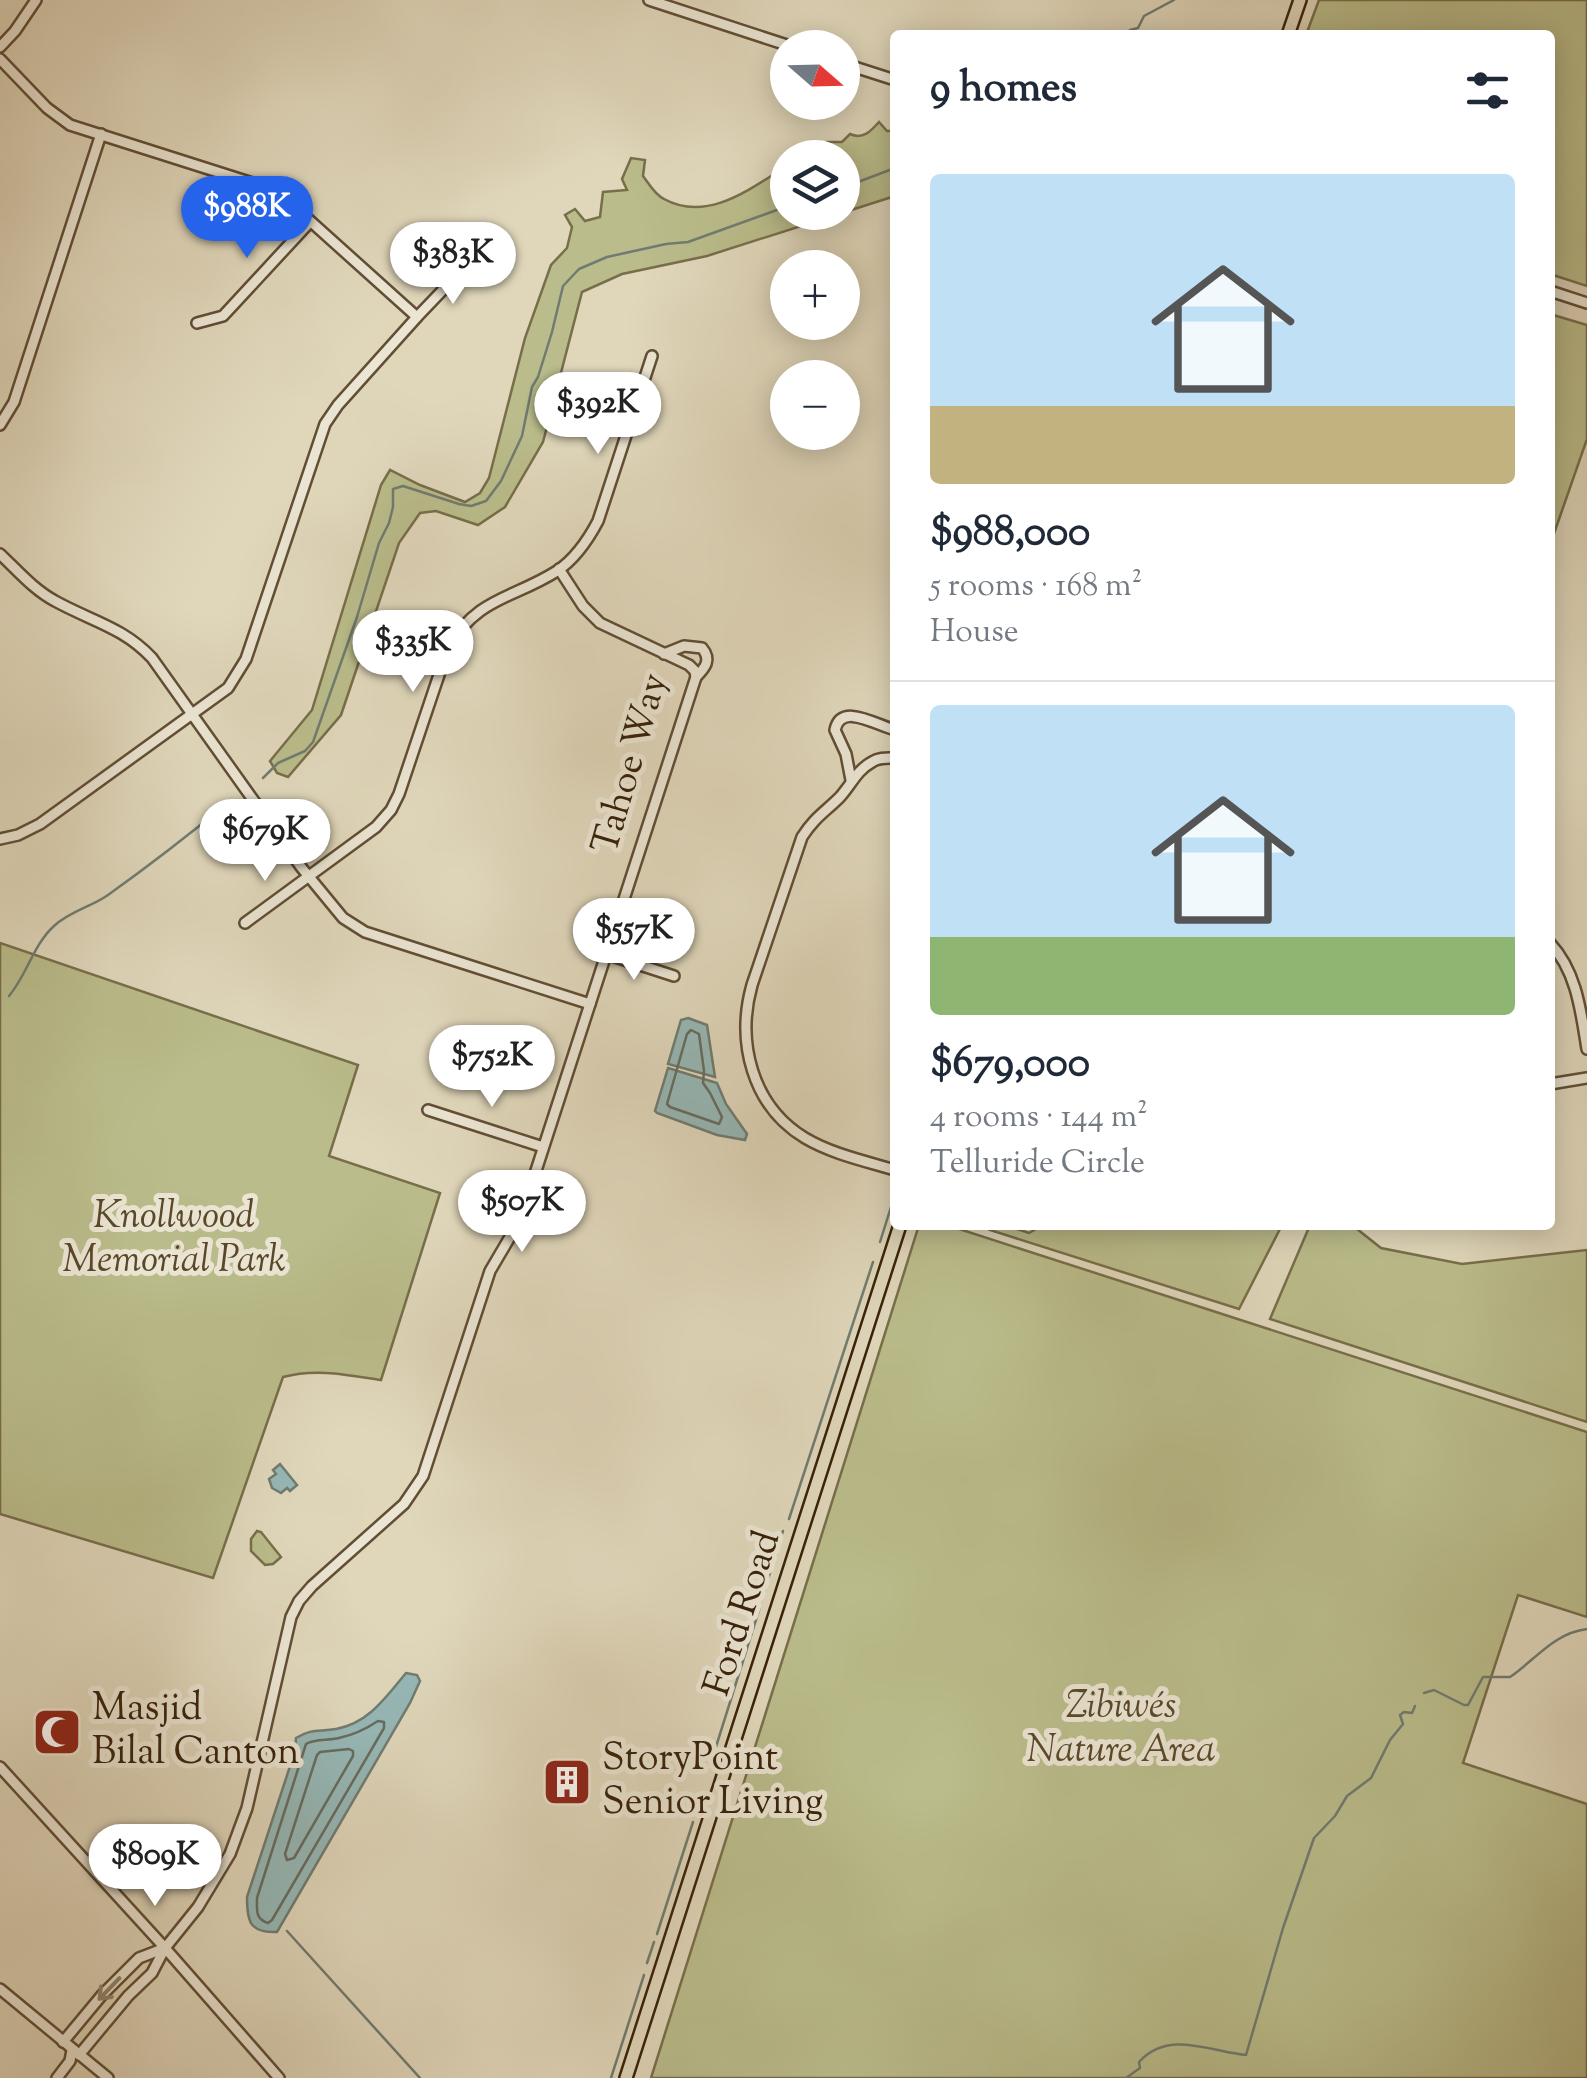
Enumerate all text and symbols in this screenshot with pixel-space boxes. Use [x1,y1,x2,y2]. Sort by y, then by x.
north arrow [770,30,860,120]
map controls [770,30,860,450]
text: 9 homes [930,60,1077,120]
icon: filters [1460,63,1515,118]
button: layers [770,140,860,230]
pin: $988K [177,176,317,261]
text: $988K [203,185,291,231]
pin: $383K [383,222,523,307]
text: $383K [412,231,494,277]
icon: home [1133,239,1313,419]
button: + [770,250,860,340]
button: − [770,360,860,450]
pin: $392K [528,372,668,457]
text: $392K [556,381,640,427]
text: $988,000 [930,504,1090,564]
text: 5 rooms · 168 m² [930,564,1142,610]
pin: $335K [343,610,483,695]
text: House [930,610,1019,656]
text: $335K [374,619,452,665]
street label: Tahoe Way [581,667,684,861]
icon: home [1133,770,1313,950]
pin: $679K [195,799,335,884]
text: $679K [221,808,309,854]
pin: $557K [564,898,704,983]
text: $557K [595,907,673,953]
pin: $752K [422,1025,562,1110]
text: $752K [451,1034,533,1080]
text: $679,000 [930,1035,1090,1095]
text: 4 rooms · 144 m² [930,1095,1148,1141]
text: Telluride Circle [930,1141,1145,1187]
pin: $507K [452,1170,592,1255]
text: $507K [480,1179,564,1225]
park label: Knollwood Memorial Park [62,1191,286,1289]
street label: Ford Road [692,1525,796,1703]
park label: Zibiwés Nature Area [1027,1681,1215,1779]
place label: Masjid Bilal Canton [92,1683,299,1781]
mosque icon: Masjid Bilal Canton [31,1706,83,1758]
place label: StoryPoint Senior Living [602,1733,823,1831]
building icon: StoryPoint Senior Living [541,1756,593,1808]
pin: $809K [85,1824,225,1909]
text: $809K [111,1833,199,1879]
one-way arrow [98,1976,122,2001]

